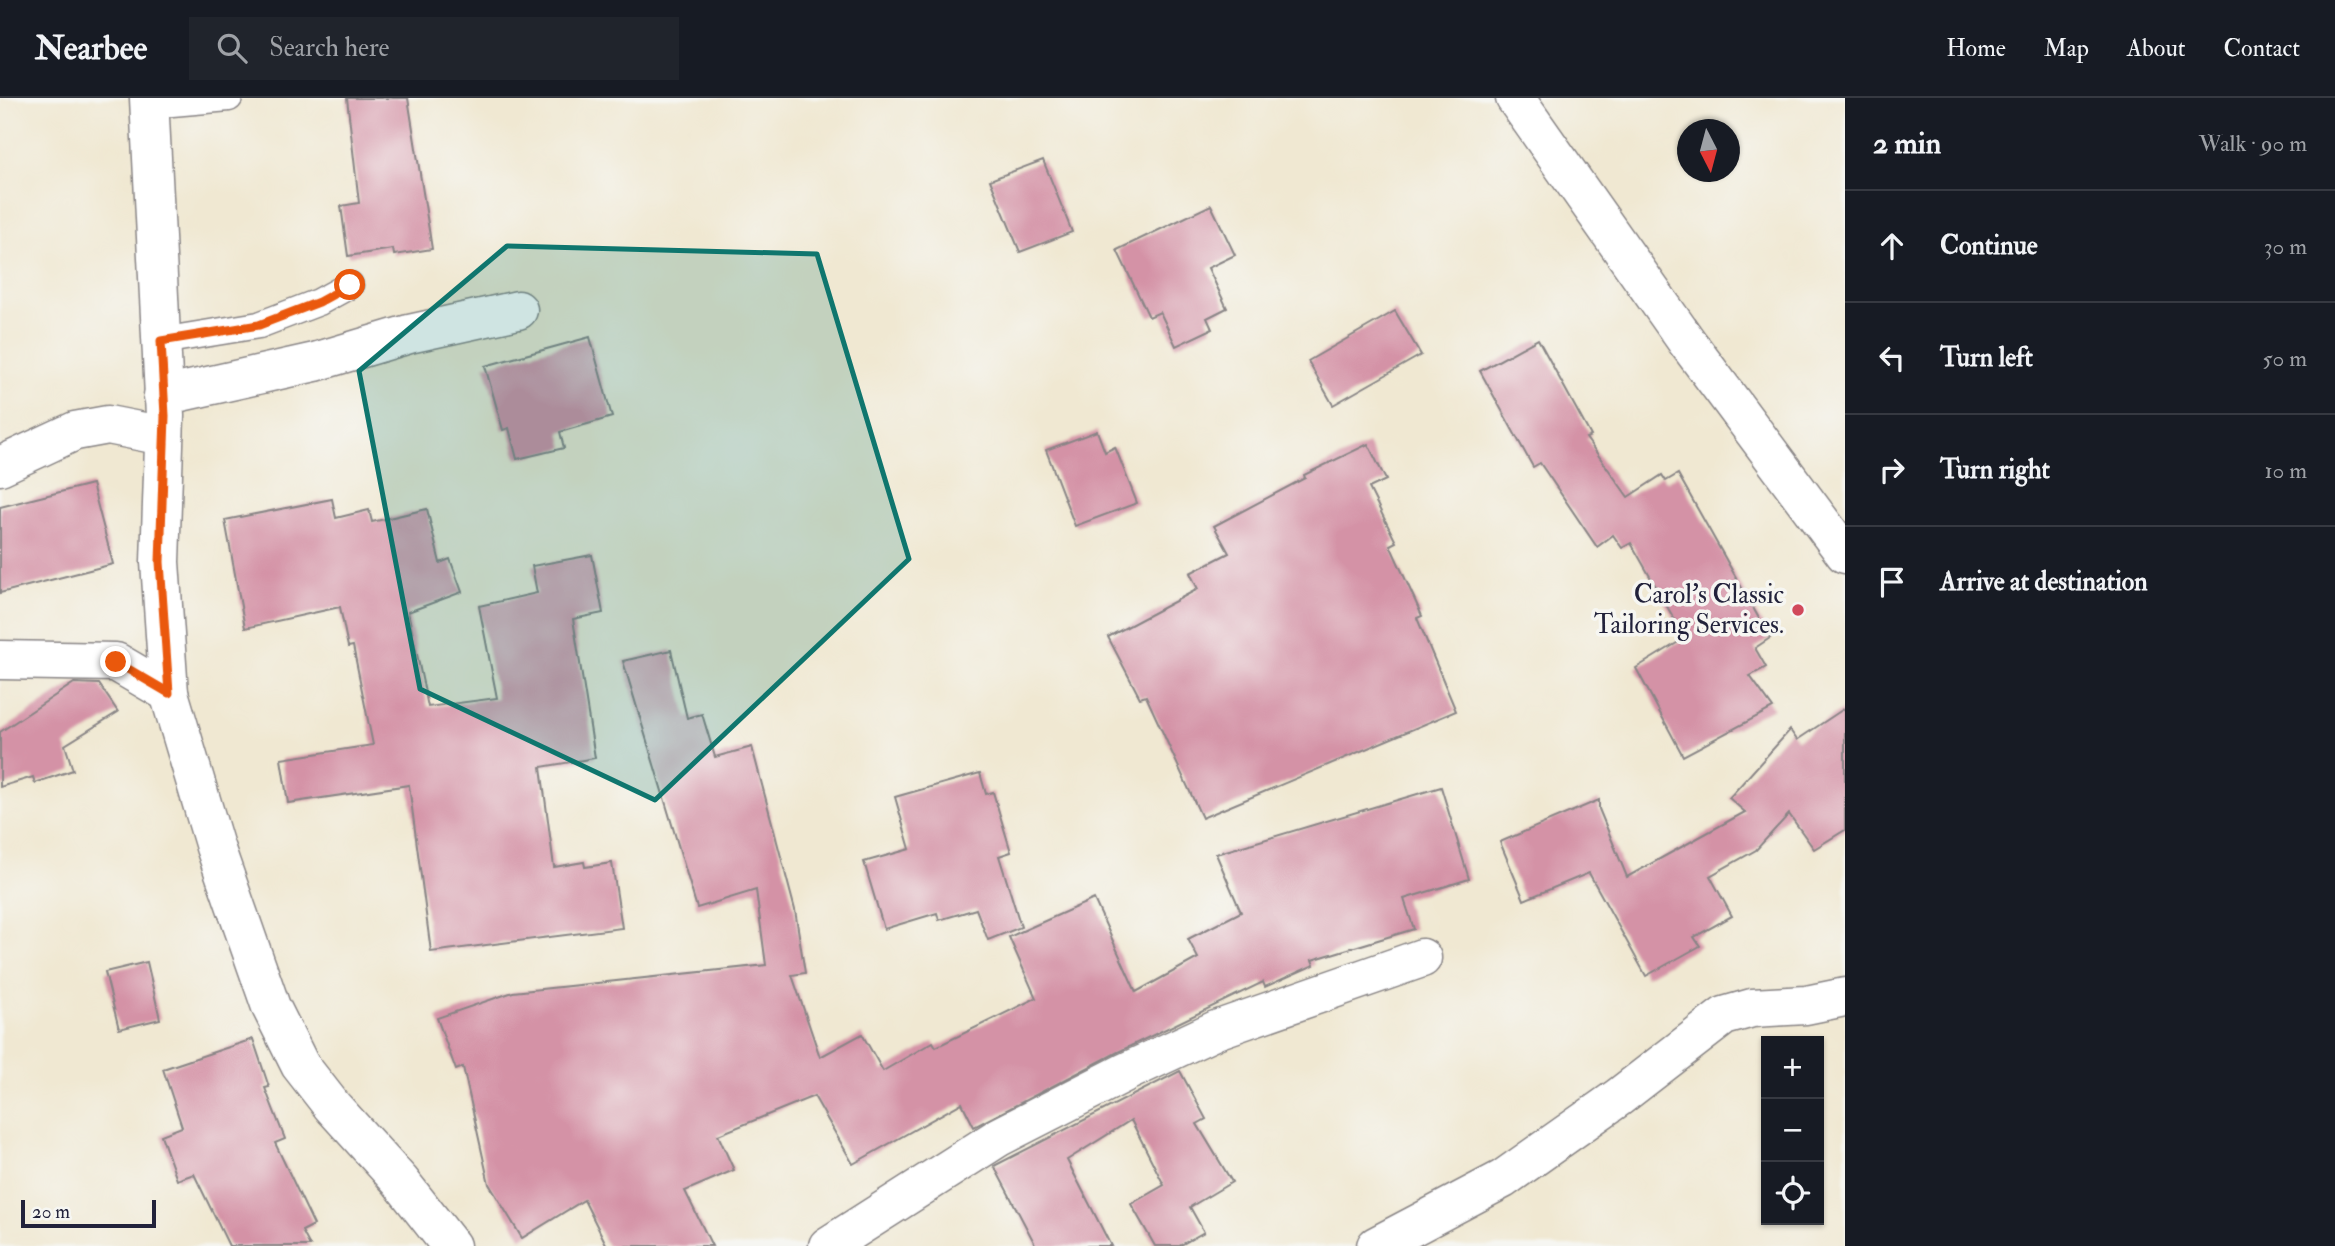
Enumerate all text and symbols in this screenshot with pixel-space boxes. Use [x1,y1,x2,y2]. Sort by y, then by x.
search box [189,17,679,80]
text: Nearbee [35,28,147,69]
icon: search [213,29,251,67]
text: Search here [269,32,389,64]
text: Home [1946,33,2006,64]
text: Map [2044,33,2089,64]
text: About [2127,33,2186,64]
text: Contact [2224,33,2300,64]
north arrow [1677,119,1740,182]
text: 2 min [1873,125,1941,162]
text: Walk · 90 m [2199,129,2307,158]
icon: ahead [1873,227,1911,265]
text: Continue [1940,230,2038,262]
text: 30 m [2264,232,2307,261]
route start [334,269,365,300]
icon: left [1873,339,1911,377]
text: Turn left [1940,342,2033,374]
text: 50 m [2263,344,2307,373]
icon: right [1873,451,1911,489]
text: Turn right [1940,454,2050,486]
text: 10 m [2264,456,2307,485]
icon: arrive [1873,563,1911,601]
text: Arrive at destination [1940,566,2148,598]
place label: Carol's Classic Tailoring Services. [1594,579,1784,641]
marker: Carol's Classic Tailoring Services. [1790,602,1806,618]
route end [100,646,131,677]
map controls [1761,1036,1824,1225]
button: + [1761,1036,1824,1099]
button: − [1761,1099,1824,1162]
button: locate [1761,1162,1824,1225]
scale bar [21,1197,156,1229]
text: 20 m [32,1200,70,1224]

